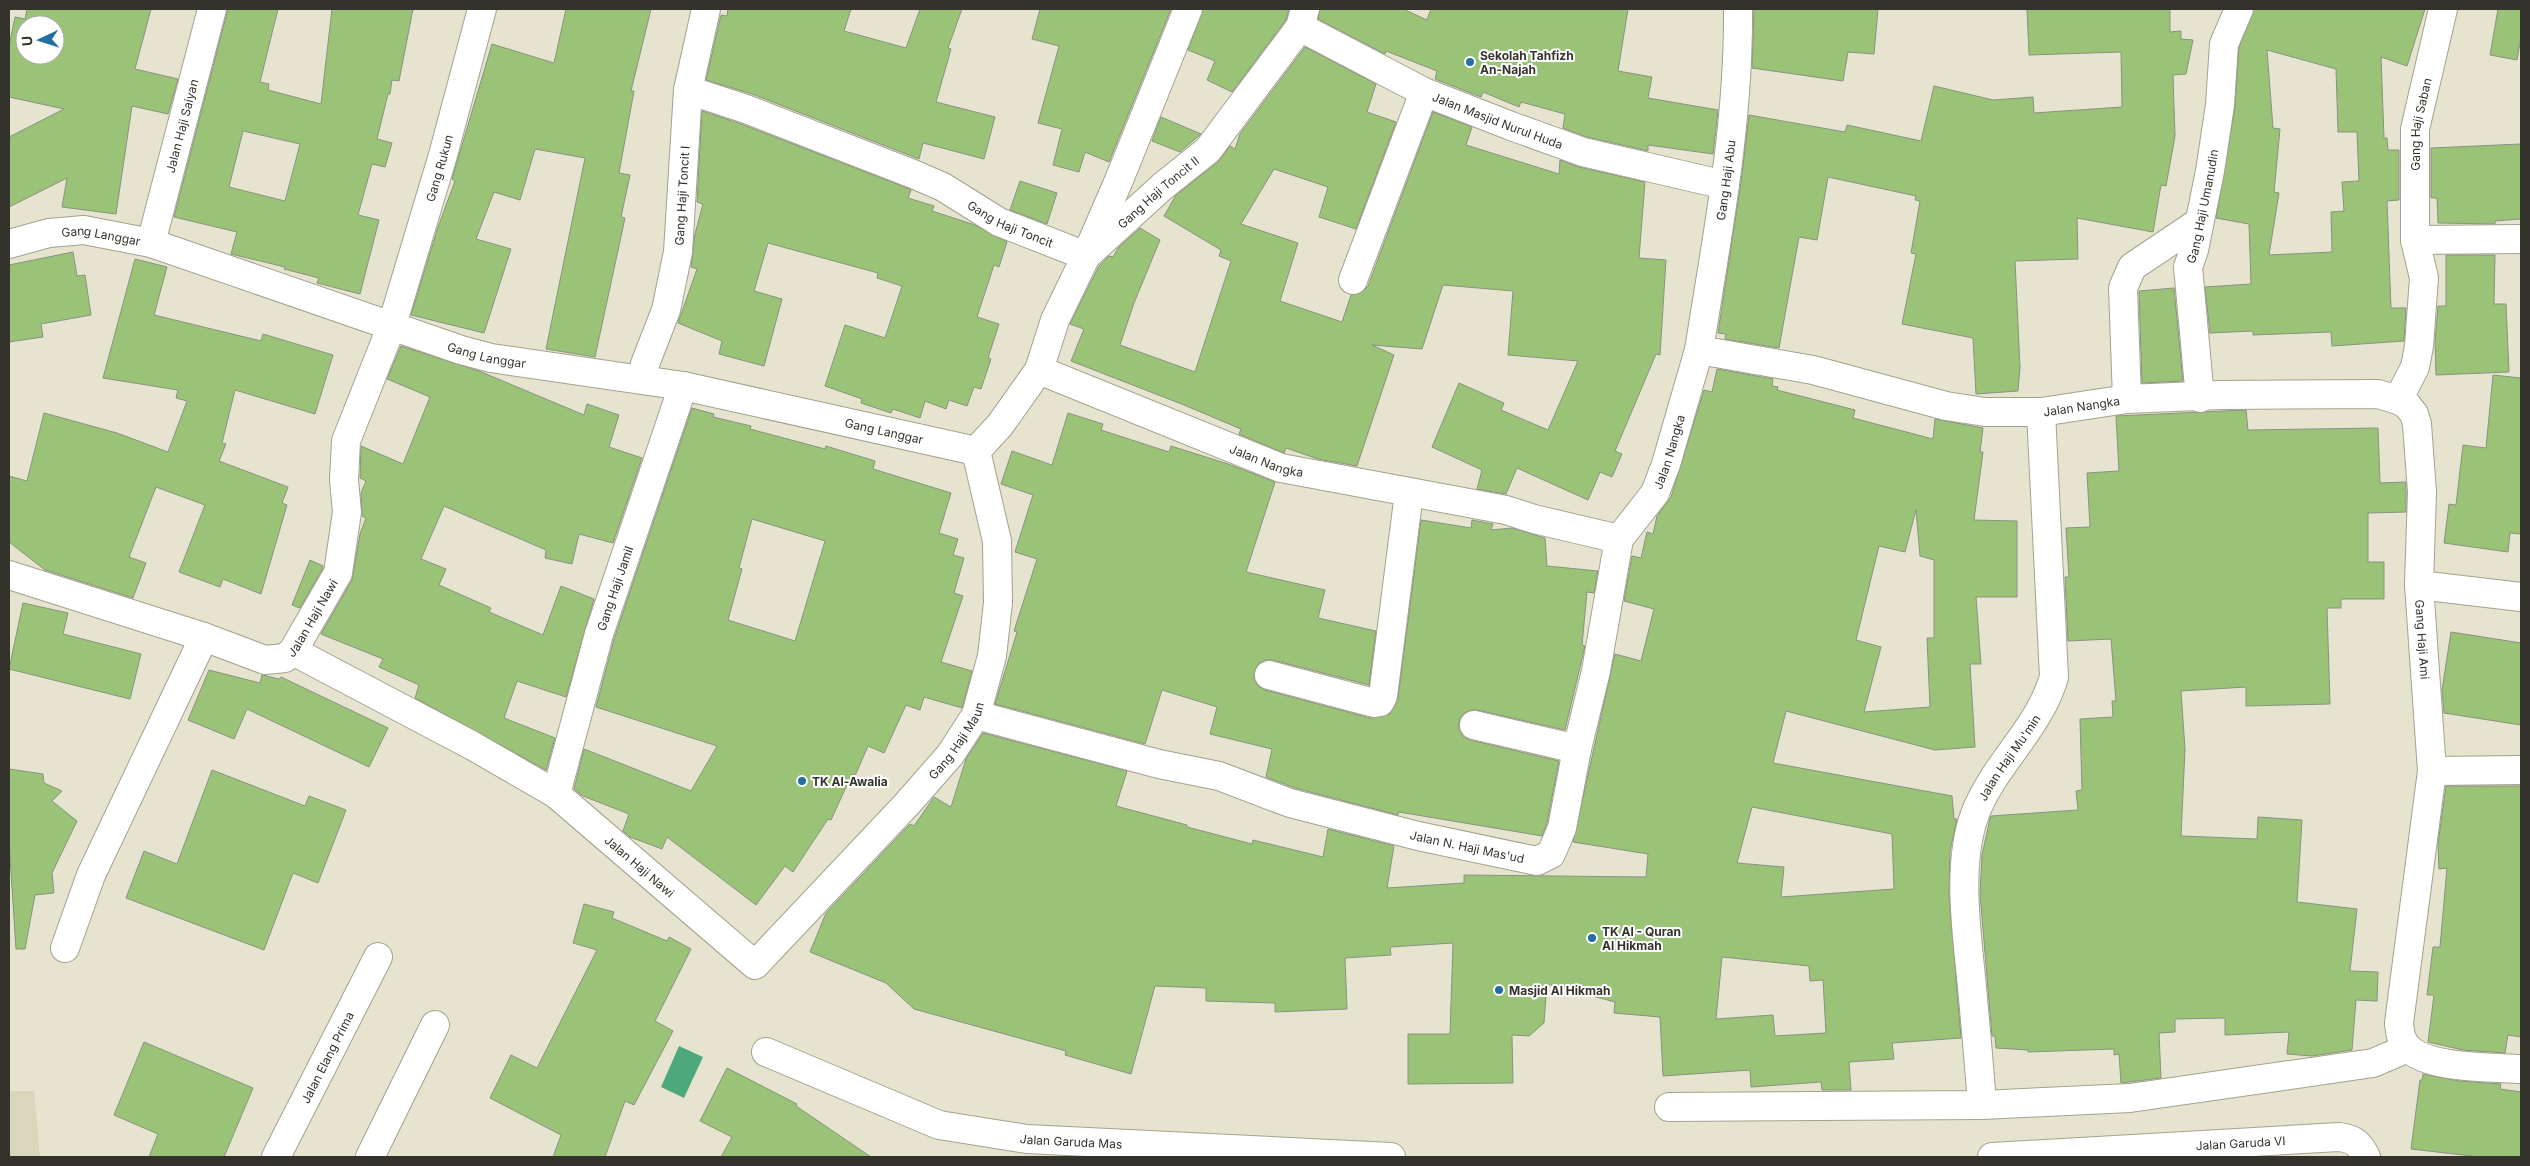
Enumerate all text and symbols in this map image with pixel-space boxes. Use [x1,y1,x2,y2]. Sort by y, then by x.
north arrow [15,15,65,65]
text: U [18,35,35,47]
place label: Sekolah Tahfizh An-Najah [1480,48,1574,77]
marker: Sekolah Tahfizh An-Najah [1464,56,1476,68]
street label: Gang Haji Saban [2408,76,2434,171]
street label: Jalan Haji Saiyan [162,77,201,174]
street label: Jalan Masjid Nurul Huda [1430,89,1565,152]
street label: Gang Rukun [422,133,456,203]
street label: Gang Haji Abu [1712,139,1738,221]
street label: Gang Haji Toncit I [671,145,692,246]
street label: Gang Haji Umanudin [2182,148,2221,265]
street label: Gang Haji Toncit II [1114,153,1202,231]
street label: Gang Haji Toncit [965,197,1055,250]
street label: Gang Langgar [61,223,142,248]
street label: Gang Langgar [445,338,527,371]
street label: Jalan Nangka [2042,393,2121,419]
street label: Jalan Nangka [1650,413,1687,491]
street label: Gang Langgar [843,415,925,447]
street label: Jalan Nangka [1228,441,1305,480]
street label: Gang Haji Jamil [593,544,636,632]
street label: Jalan Haji Nawi [284,576,341,660]
street label: Gang Haji Ami [2413,599,2433,680]
street label: Gang Haji Maun [925,701,987,782]
street label: Jalan Haji Mu'min [1975,712,2043,803]
place label: TK Al-Awalia [812,774,888,789]
marker: TK Al-Awalia [796,775,808,787]
street label: Jalan N. Haji Mas'ud [1408,827,1526,866]
street label: Jalan Haji Nawi [602,832,678,900]
place label: TK Al - Quran Al Hikmah [1602,924,1681,953]
marker: TK Al - Quran Al Hikmah [1586,932,1598,944]
place label: Masjid Al Hikmah [1509,983,1610,998]
marker: Masjid Al Hikmah [1493,984,1505,996]
street label: Jalan Elang Prima [297,1009,357,1106]
street label: Jalan Garuda Mas [1019,1130,1123,1151]
street label: Jalan Garuda VI [2195,1133,2286,1153]

